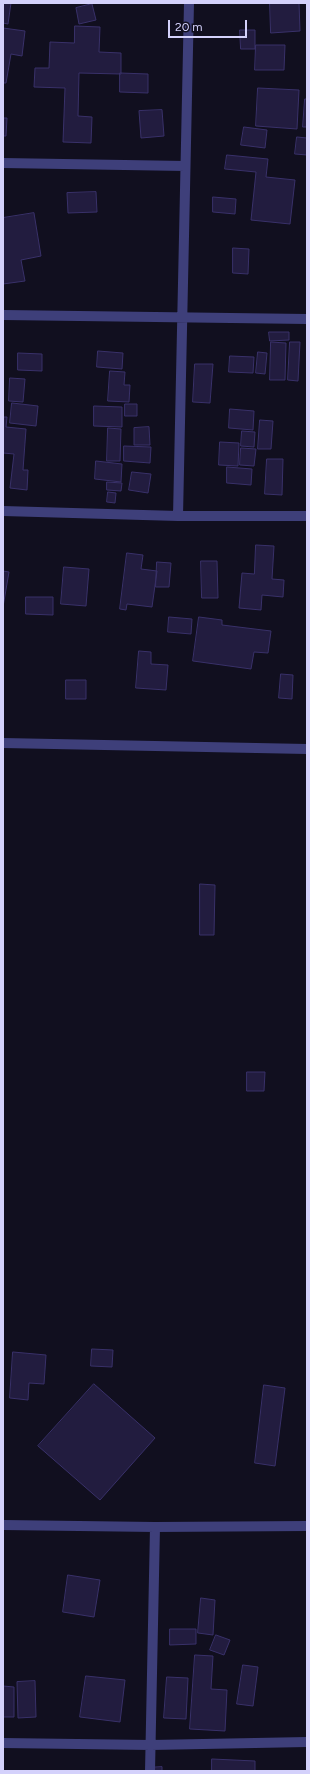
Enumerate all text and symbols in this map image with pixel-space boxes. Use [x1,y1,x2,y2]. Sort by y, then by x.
scale bar [170,12,249,38]
text: 20 m [175,20,203,34]

